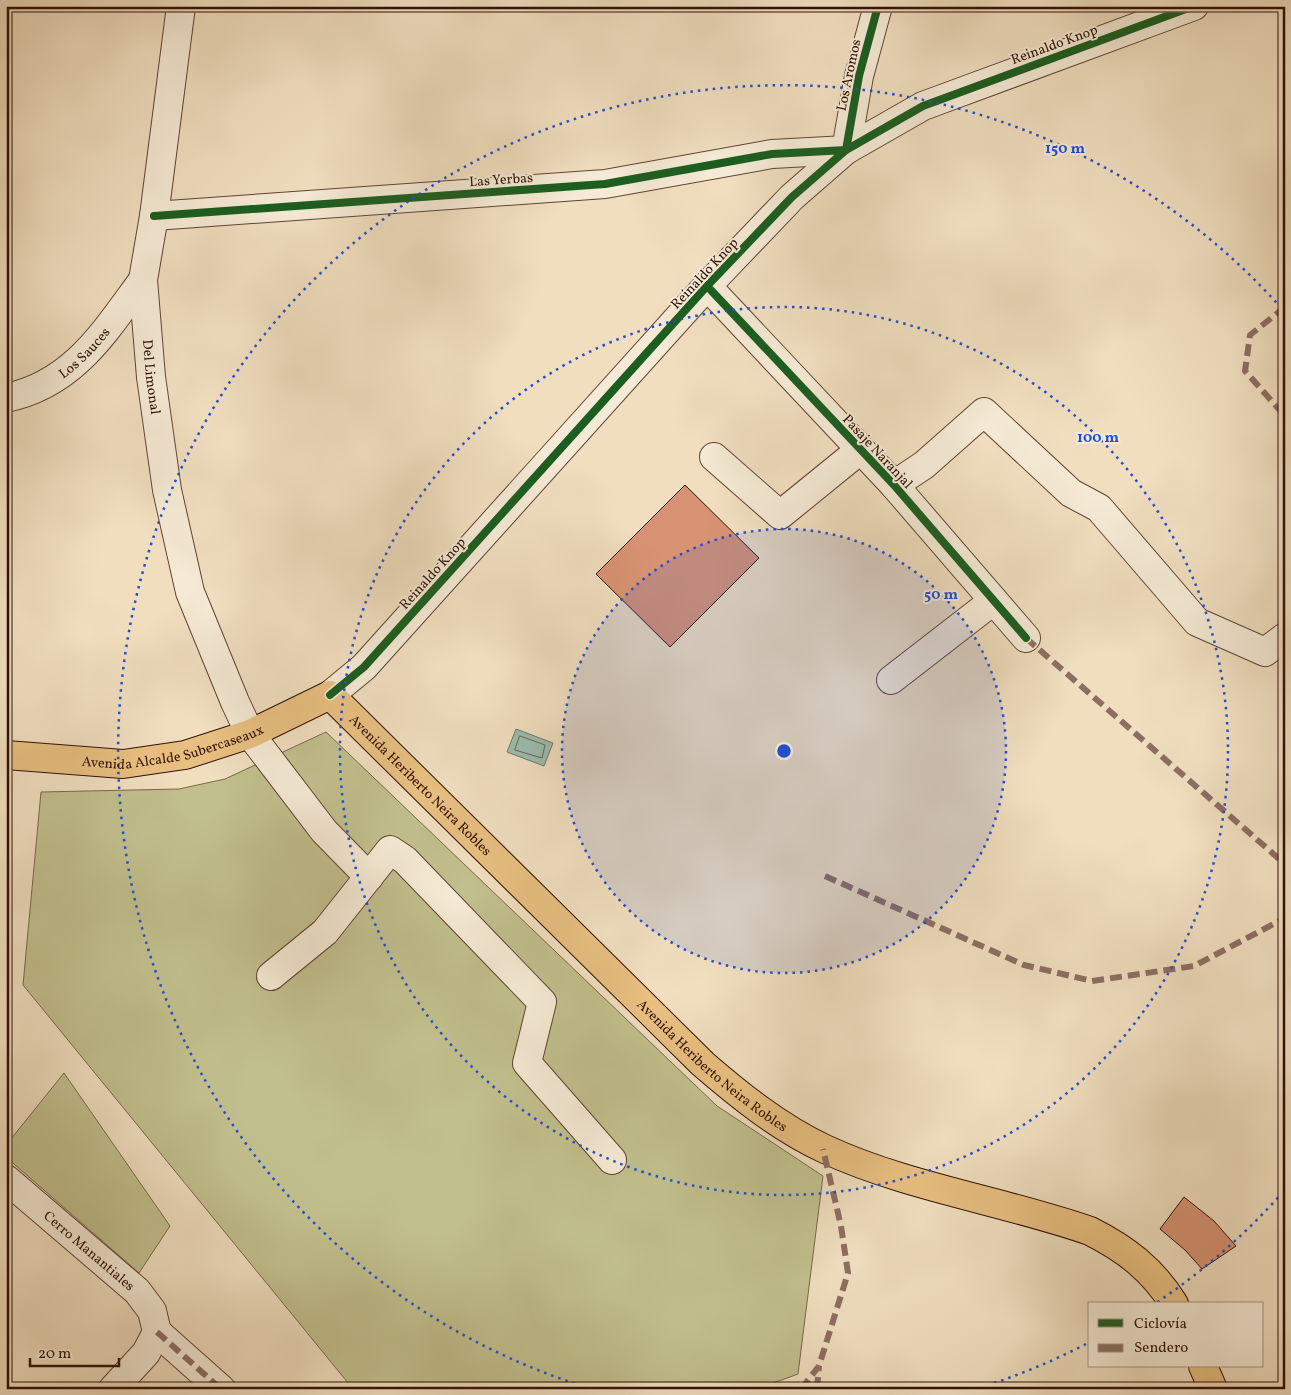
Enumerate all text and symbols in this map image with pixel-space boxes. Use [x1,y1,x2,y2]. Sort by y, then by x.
street label: Reinaldo Knop [1008,21,1101,70]
street label: Los Aromos [833,38,866,113]
text: 150 m [1045,139,1085,160]
street label: Las Yerbas [469,169,534,192]
street label: Reinaldo Knop [667,234,743,314]
street label: Los Sauces [55,324,115,384]
street label: Del Limonal [137,339,164,416]
street label: Pasaje Naranjal [838,411,916,493]
text: 100 m [1077,428,1120,449]
street label: Reinaldo Knop [396,534,471,614]
text: 50 m [924,585,958,606]
street label: Avenida Heriberto Neira Robles [344,711,495,861]
street label: Avenida Alcalde Subercaseaux [81,721,267,775]
centre of rings [775,742,793,760]
street label: Avenida Heriberto Neira Robles [632,996,790,1137]
street label: Cerro Manantiales [39,1207,138,1296]
legend [1088,1302,1264,1368]
text: Ciclovía [1134,1314,1187,1335]
scale bar [30,1335,119,1367]
text: Sendero [1134,1338,1188,1359]
text: 20 m [38,1344,71,1365]

